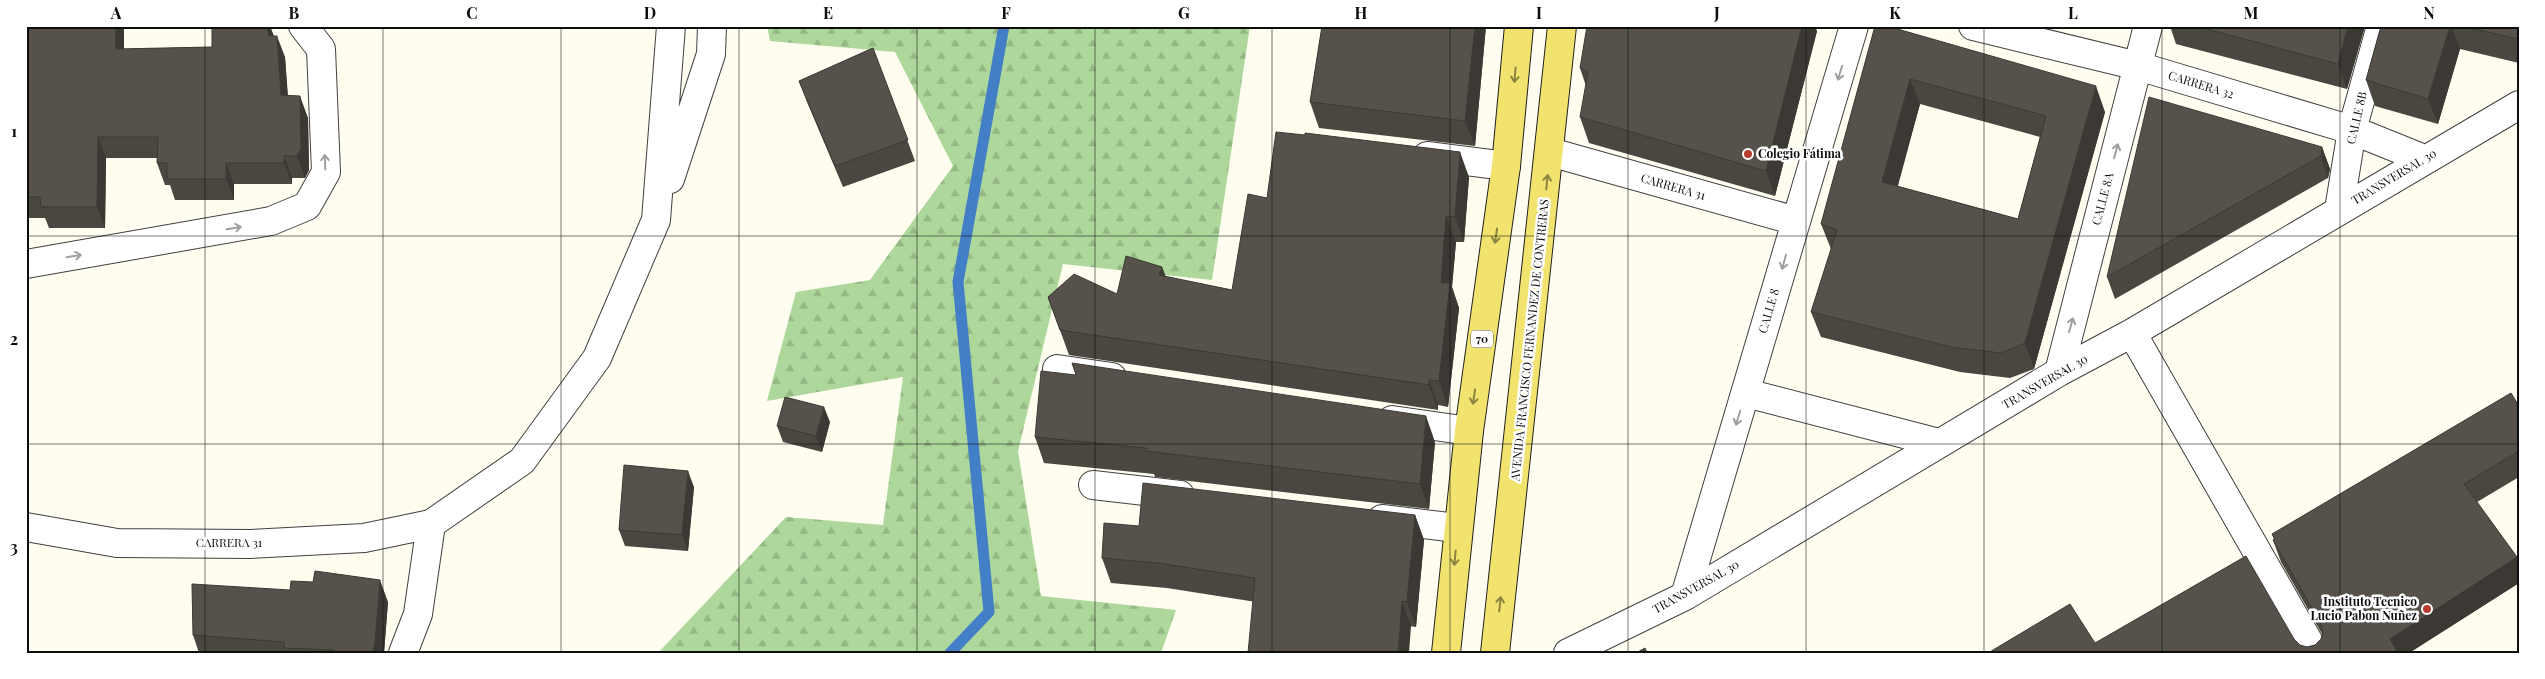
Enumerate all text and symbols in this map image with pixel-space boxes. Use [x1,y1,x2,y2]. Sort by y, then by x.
text: A [110,2,122,23]
text: B [289,2,300,23]
text: C [466,2,478,23]
text: D [644,2,656,23]
text: E [823,2,833,23]
text: F [1001,2,1011,23]
text: G [1178,2,1190,23]
text: H [1355,2,1368,23]
text: I [1536,2,1542,23]
text: J [1713,2,1720,23]
text: K [1889,2,1901,23]
text: L [2068,2,2078,23]
text: M [2244,2,2259,23]
text: N [2423,2,2435,23]
one-way arrow [1834,65,1844,81]
street label: CARRERA 32 [2166,66,2236,102]
one-way arrow [1510,67,1519,83]
street label: CALLE 8B [2342,90,2370,146]
text: 1 [11,120,17,141]
one-way arrow [2112,143,2121,159]
street label: TRANSVERSAL 30 [2348,144,2439,208]
place label: Colegio Fátima [1758,145,1842,161]
marker: Colegio Fátima [1742,148,1754,160]
one-way arrow [321,154,330,170]
street label: CARRERA 31 [1639,169,1708,203]
street label: CALLE 8A [2087,170,2117,227]
one-way arrow [1542,174,1552,190]
street label: AVENIDA FRANCISCO FERNANDEZ DE CONTRERAS [1506,198,1552,483]
one-way arrow [226,222,242,232]
one-way arrow [1491,228,1501,244]
one-way arrow [66,250,82,260]
one-way arrow [1778,254,1788,270]
street label: CALLE 8 [1754,286,1782,335]
one-way arrow [2067,317,2076,333]
text: 2 [10,328,18,349]
road number: 70 [1471,330,1493,348]
street label: TRANSVERSAL 30 [1999,350,2090,412]
one-way arrow [1468,389,1478,405]
one-way arrow [1732,410,1742,426]
street label: CARRERA 31 [196,534,263,550]
text: 3 [10,536,18,557]
one-way arrow [1450,550,1459,566]
street label: TRANSVERSAL 30 [1649,556,1742,617]
place label: Instituto Tecnico Lucio Pabon Nuñez [2310,593,2417,623]
one-way arrow [1495,597,1505,613]
marker: Instituto Tecnico Lucio Pabon Nuñez [2421,603,2433,615]

